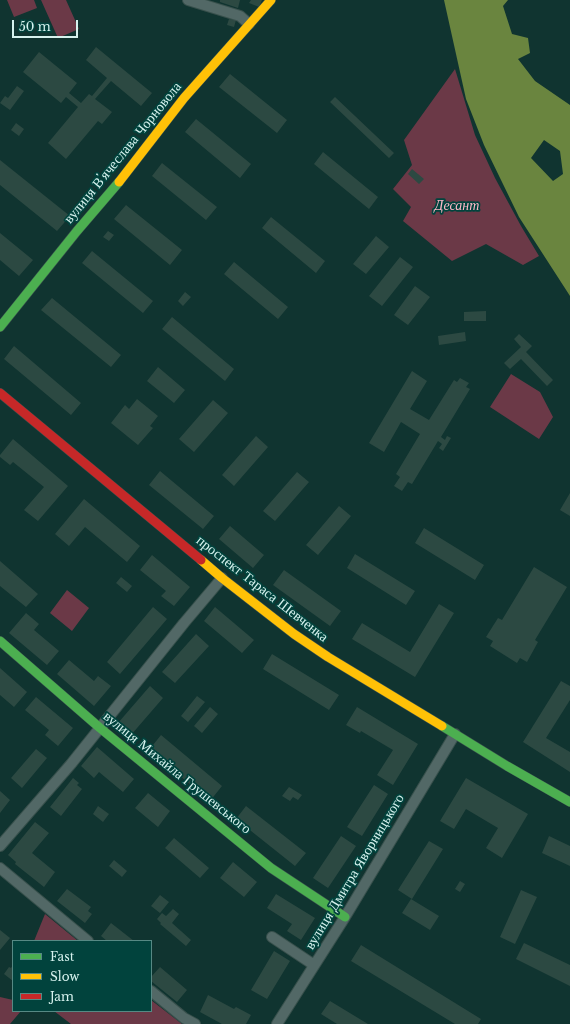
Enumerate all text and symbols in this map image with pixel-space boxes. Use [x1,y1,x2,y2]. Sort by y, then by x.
scale bar [14,12,80,38]
text: 50 m [19,19,51,34]
street label: вулиця Вʼячеслава Чорновола [61,79,185,227]
park label: Десант [435,198,479,214]
street label: проспект Тараса Шевченка [193,532,331,646]
street label: вулиця Михайла Грушевського [100,708,254,838]
street label: вулиця Дмитра Яворницького [302,791,408,953]
legend [12,940,152,1012]
text: Fast [50,949,74,964]
text: Slow [50,969,79,984]
text: Jam [50,989,74,1004]

